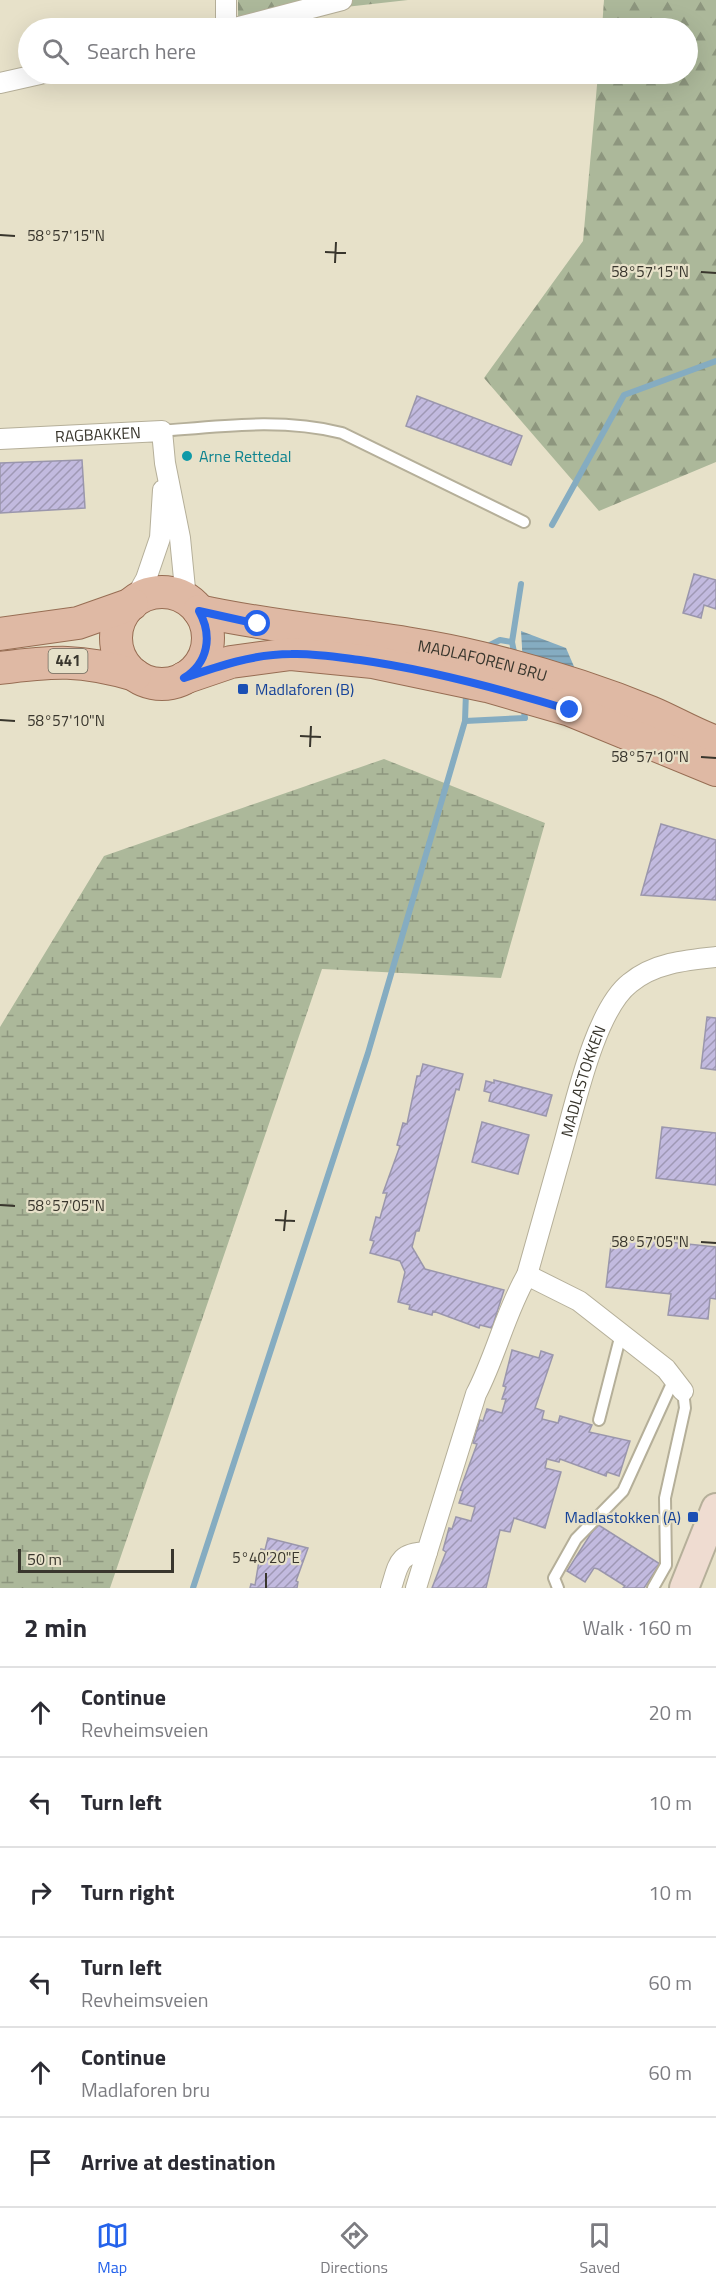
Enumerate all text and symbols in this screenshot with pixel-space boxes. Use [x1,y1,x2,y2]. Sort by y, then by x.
search box [18,18,698,84]
text: Search here [87,34,196,68]
icon: search [39,35,72,68]
text: 58°57'15"N [27,224,105,247]
text: 58°57'15"N [611,260,689,283]
street label: RAGBAKKEN [54,420,141,448]
place label: Arne Rettedal [199,444,292,468]
marker: Arne Rettedal [180,449,194,463]
route start [244,610,270,636]
street label: MADLAFOREN BRU [416,633,550,687]
road number: 441 [48,649,88,673]
place label: Madlaforen (B) [255,677,354,701]
marker: Madlaforen (B) [236,682,250,696]
route end [556,696,582,722]
text: 58°57'10"N [27,709,105,732]
text: 58°57'10"N [611,745,689,768]
street label: MADLASTOKKEN [554,1021,612,1140]
text: 58°57'05"N [27,1194,105,1217]
text: 58°57'05"N [611,1230,689,1253]
place label: Madlastokken (A) [565,1505,681,1529]
marker: Madlastokken (A) [686,1510,700,1524]
scale bar [18,1546,174,1574]
text: 5°40'20"E [232,1546,300,1569]
text: 50 m [27,1547,62,1571]
text: 2 min [24,1608,87,1647]
text: Walk · 160 m [583,1612,692,1643]
text: Continue [81,1680,166,1714]
icon: ahead [24,1696,57,1729]
text: 20 m [648,1697,692,1728]
text: Revheimsveien [81,1714,209,1745]
text: Turn left [81,1785,162,1819]
icon: left [24,1786,57,1819]
text: 10 m [648,1787,692,1818]
text: Turn right [81,1875,175,1909]
icon: right [24,1876,57,1909]
text: 10 m [648,1877,692,1908]
text: Turn left [81,1950,162,1984]
icon: left [24,1966,57,1999]
text: 60 m [648,1967,692,1998]
text: Revheimsveien [81,1984,209,2015]
text: Continue [81,2040,166,2074]
icon: ahead [24,2056,57,2089]
text: 60 m [648,2057,692,2088]
text: Madlaforen bru [81,2074,210,2105]
text: Arrive at destination [81,2145,276,2179]
icon: arrive [24,2146,57,2179]
tab: Map [96,2219,129,2279]
tab: Directions [320,2219,388,2279]
tab: Saved [580,2219,620,2279]

